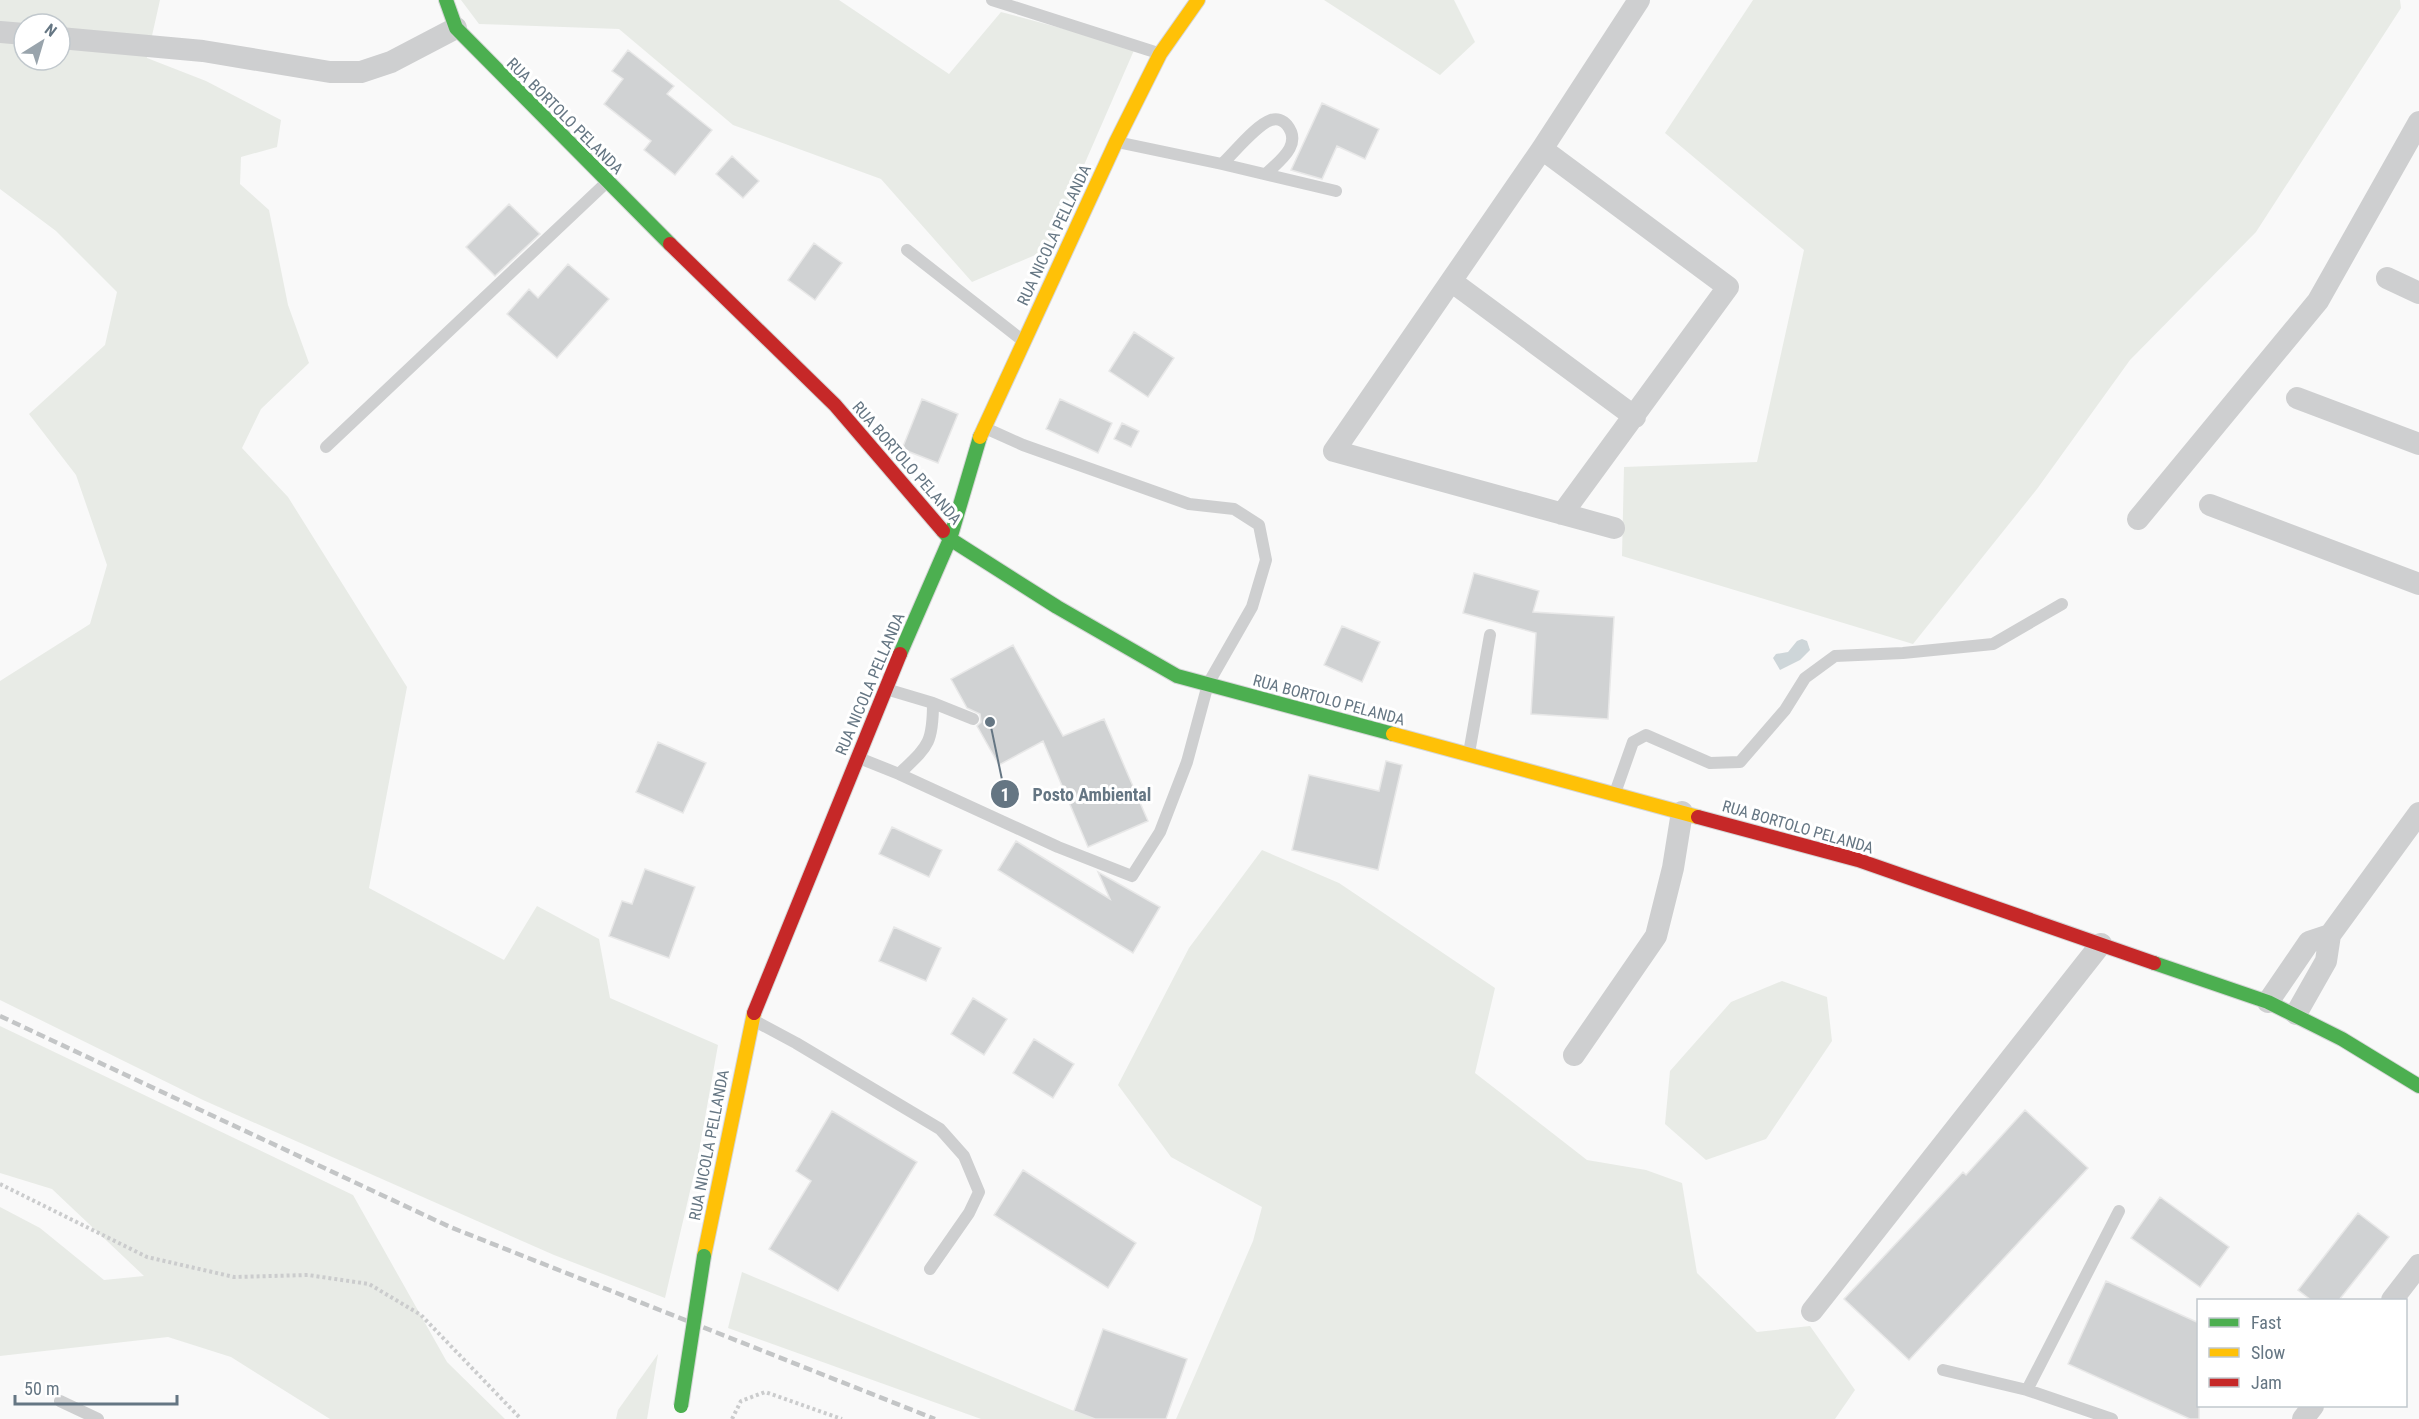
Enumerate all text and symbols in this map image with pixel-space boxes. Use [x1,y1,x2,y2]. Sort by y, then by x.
north arrow [12,12,72,72]
text: N [41,20,60,41]
street label: RUA BORTOLO PELANDA [503,54,627,178]
street label: RUA NICOLA PELLANDA [1013,162,1095,308]
street label: RUA BORTOLO PELANDA [849,398,965,528]
street label: RUA NICOLA PELLANDA [831,610,909,758]
street label: RUA BORTOLO PELANDA [1251,671,1407,729]
callout: Posto Ambiental [990,776,1163,812]
text: 1 [1000,784,1010,805]
text: Posto Ambiental [1033,784,1151,805]
street label: RUA BORTOLO PELANDA [1720,796,1876,858]
street label: RUA NICOLA PELLANDA [685,1068,733,1222]
legend [2197,1299,2407,1407]
text: Fast [2251,1312,2282,1333]
text: Slow [2251,1342,2286,1363]
scale bar [15,1368,177,1406]
text: Jam [2251,1372,2282,1393]
text: 50 m [24,1378,59,1399]

